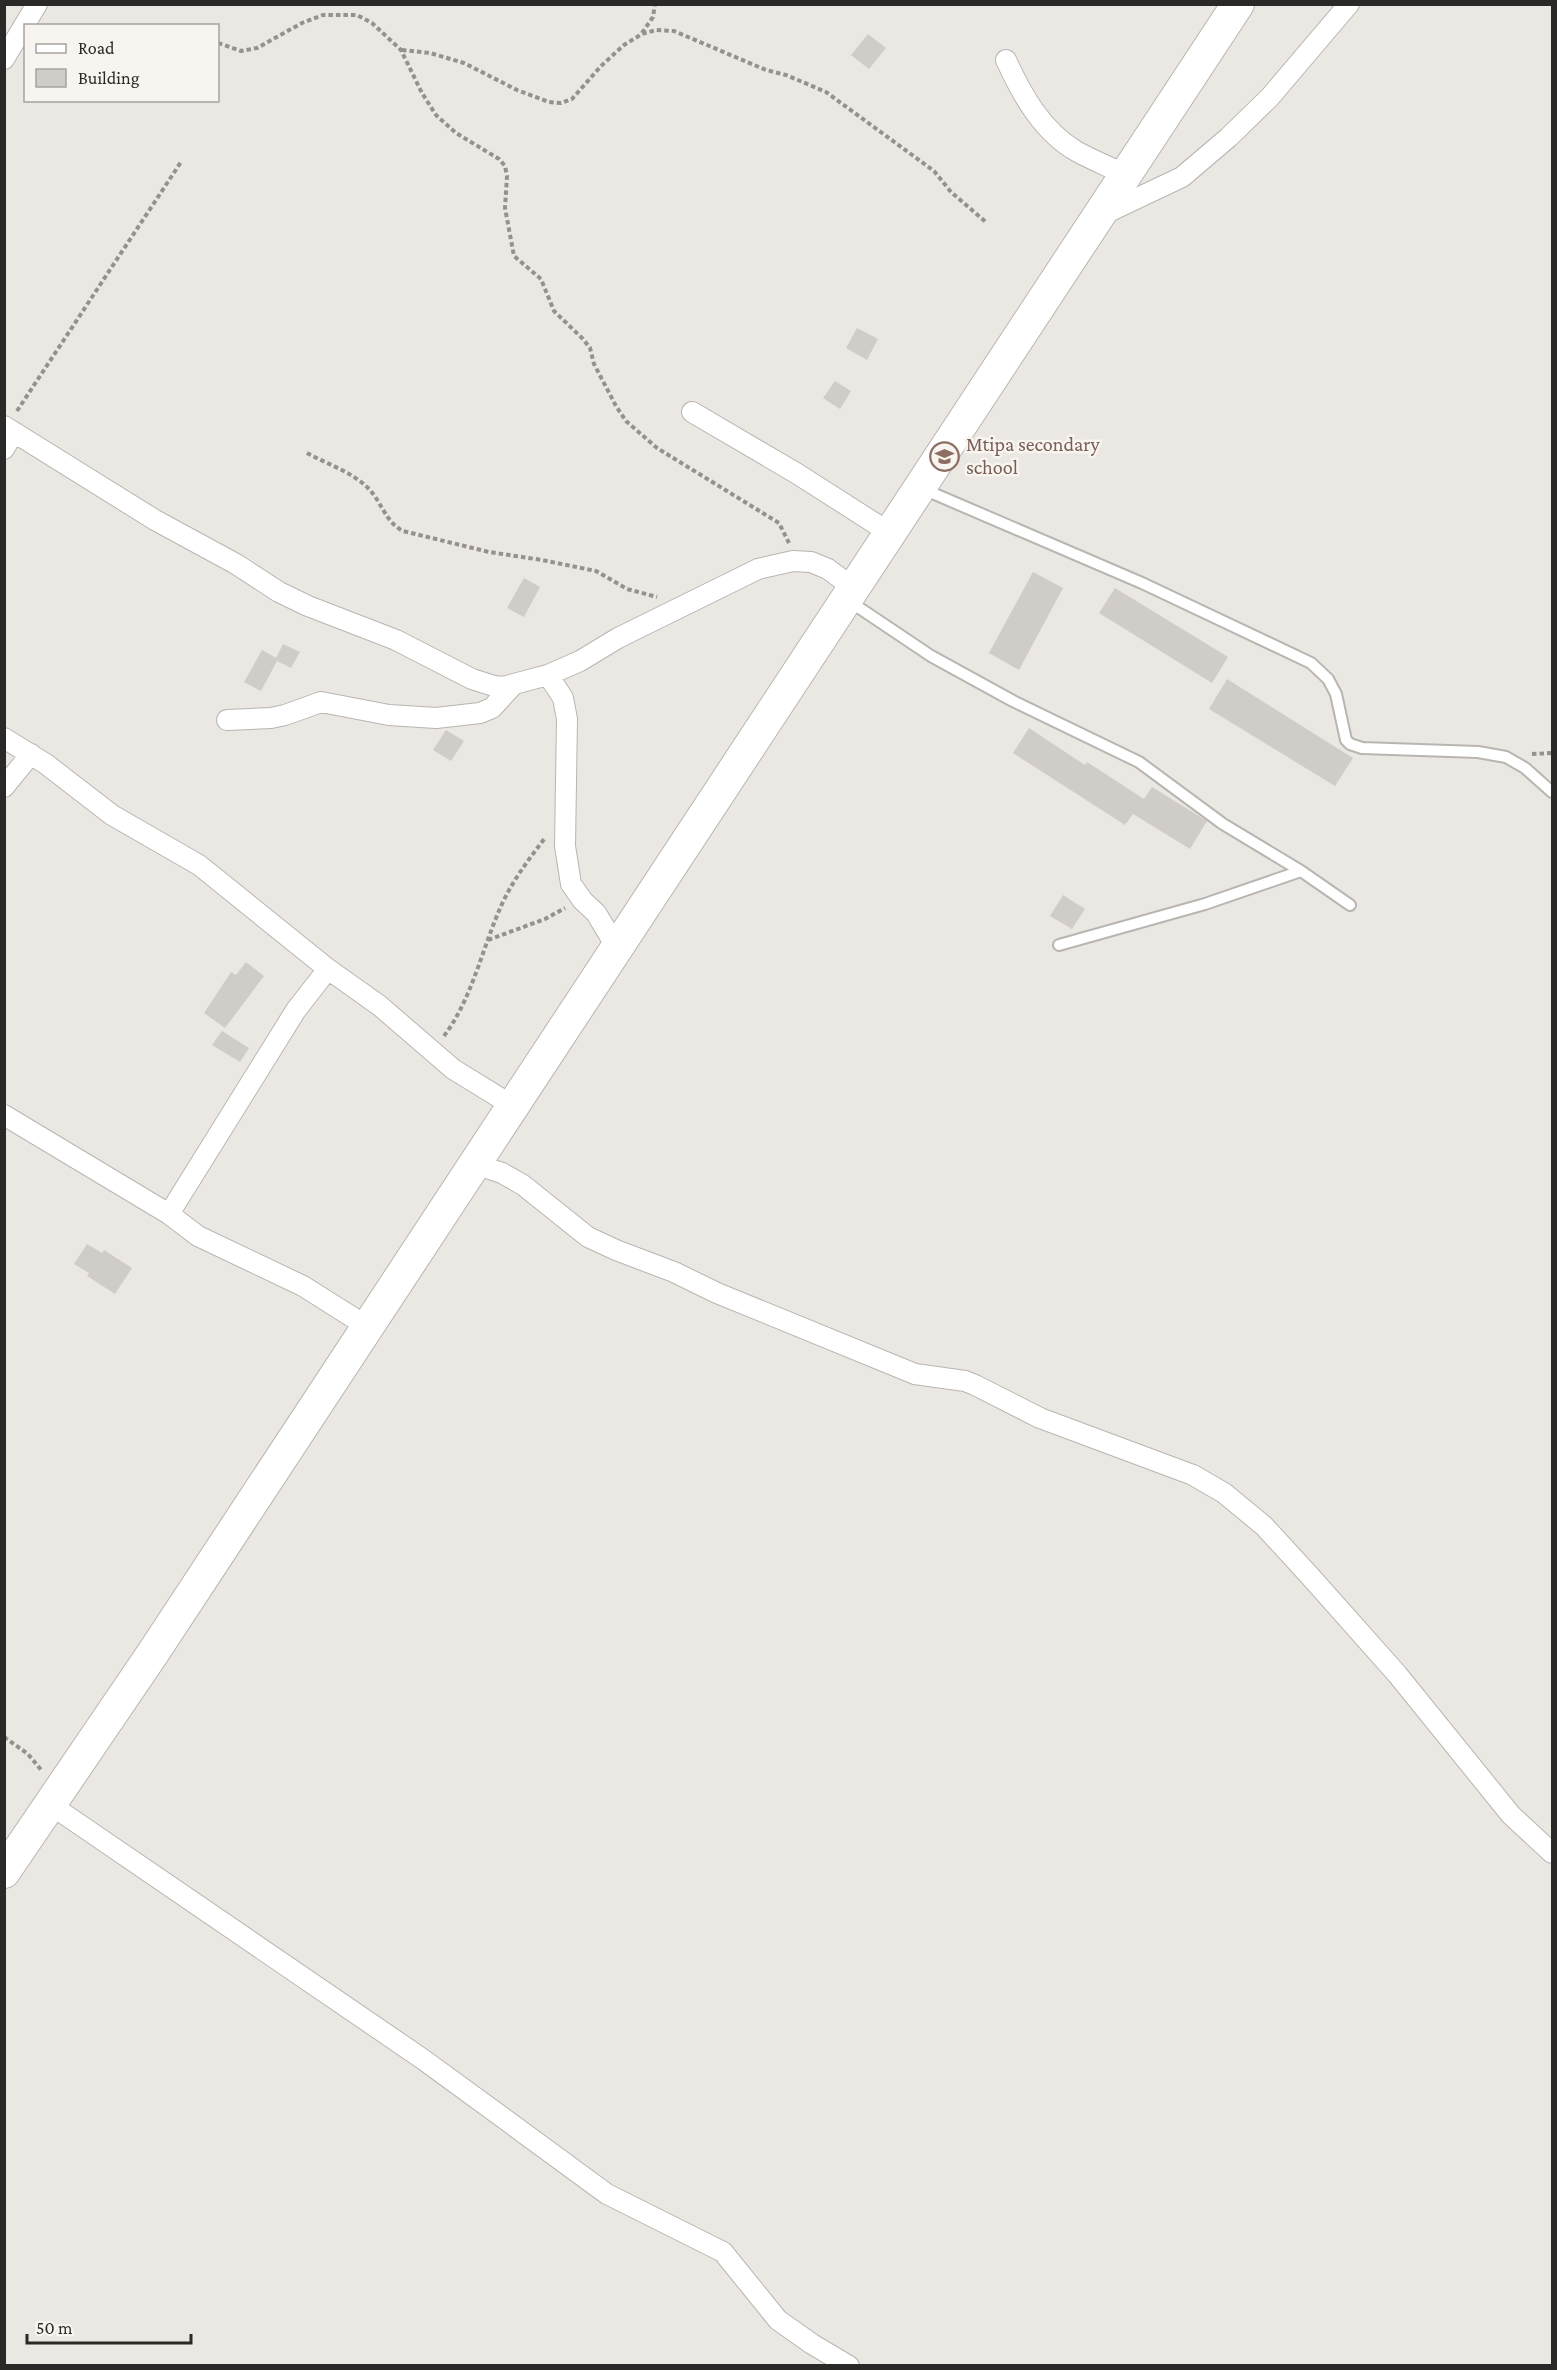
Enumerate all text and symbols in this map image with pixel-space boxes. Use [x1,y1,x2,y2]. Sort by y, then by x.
legend [24,24,219,102]
text: Road [78,38,115,58]
text: Building [78,68,140,88]
place label: Mtipa secondary school [966,433,1100,478]
school or university icon: Mtipa secondary school [929,440,961,472]
scale bar [27,2307,190,2345]
text: 50 m [36,2318,73,2338]

